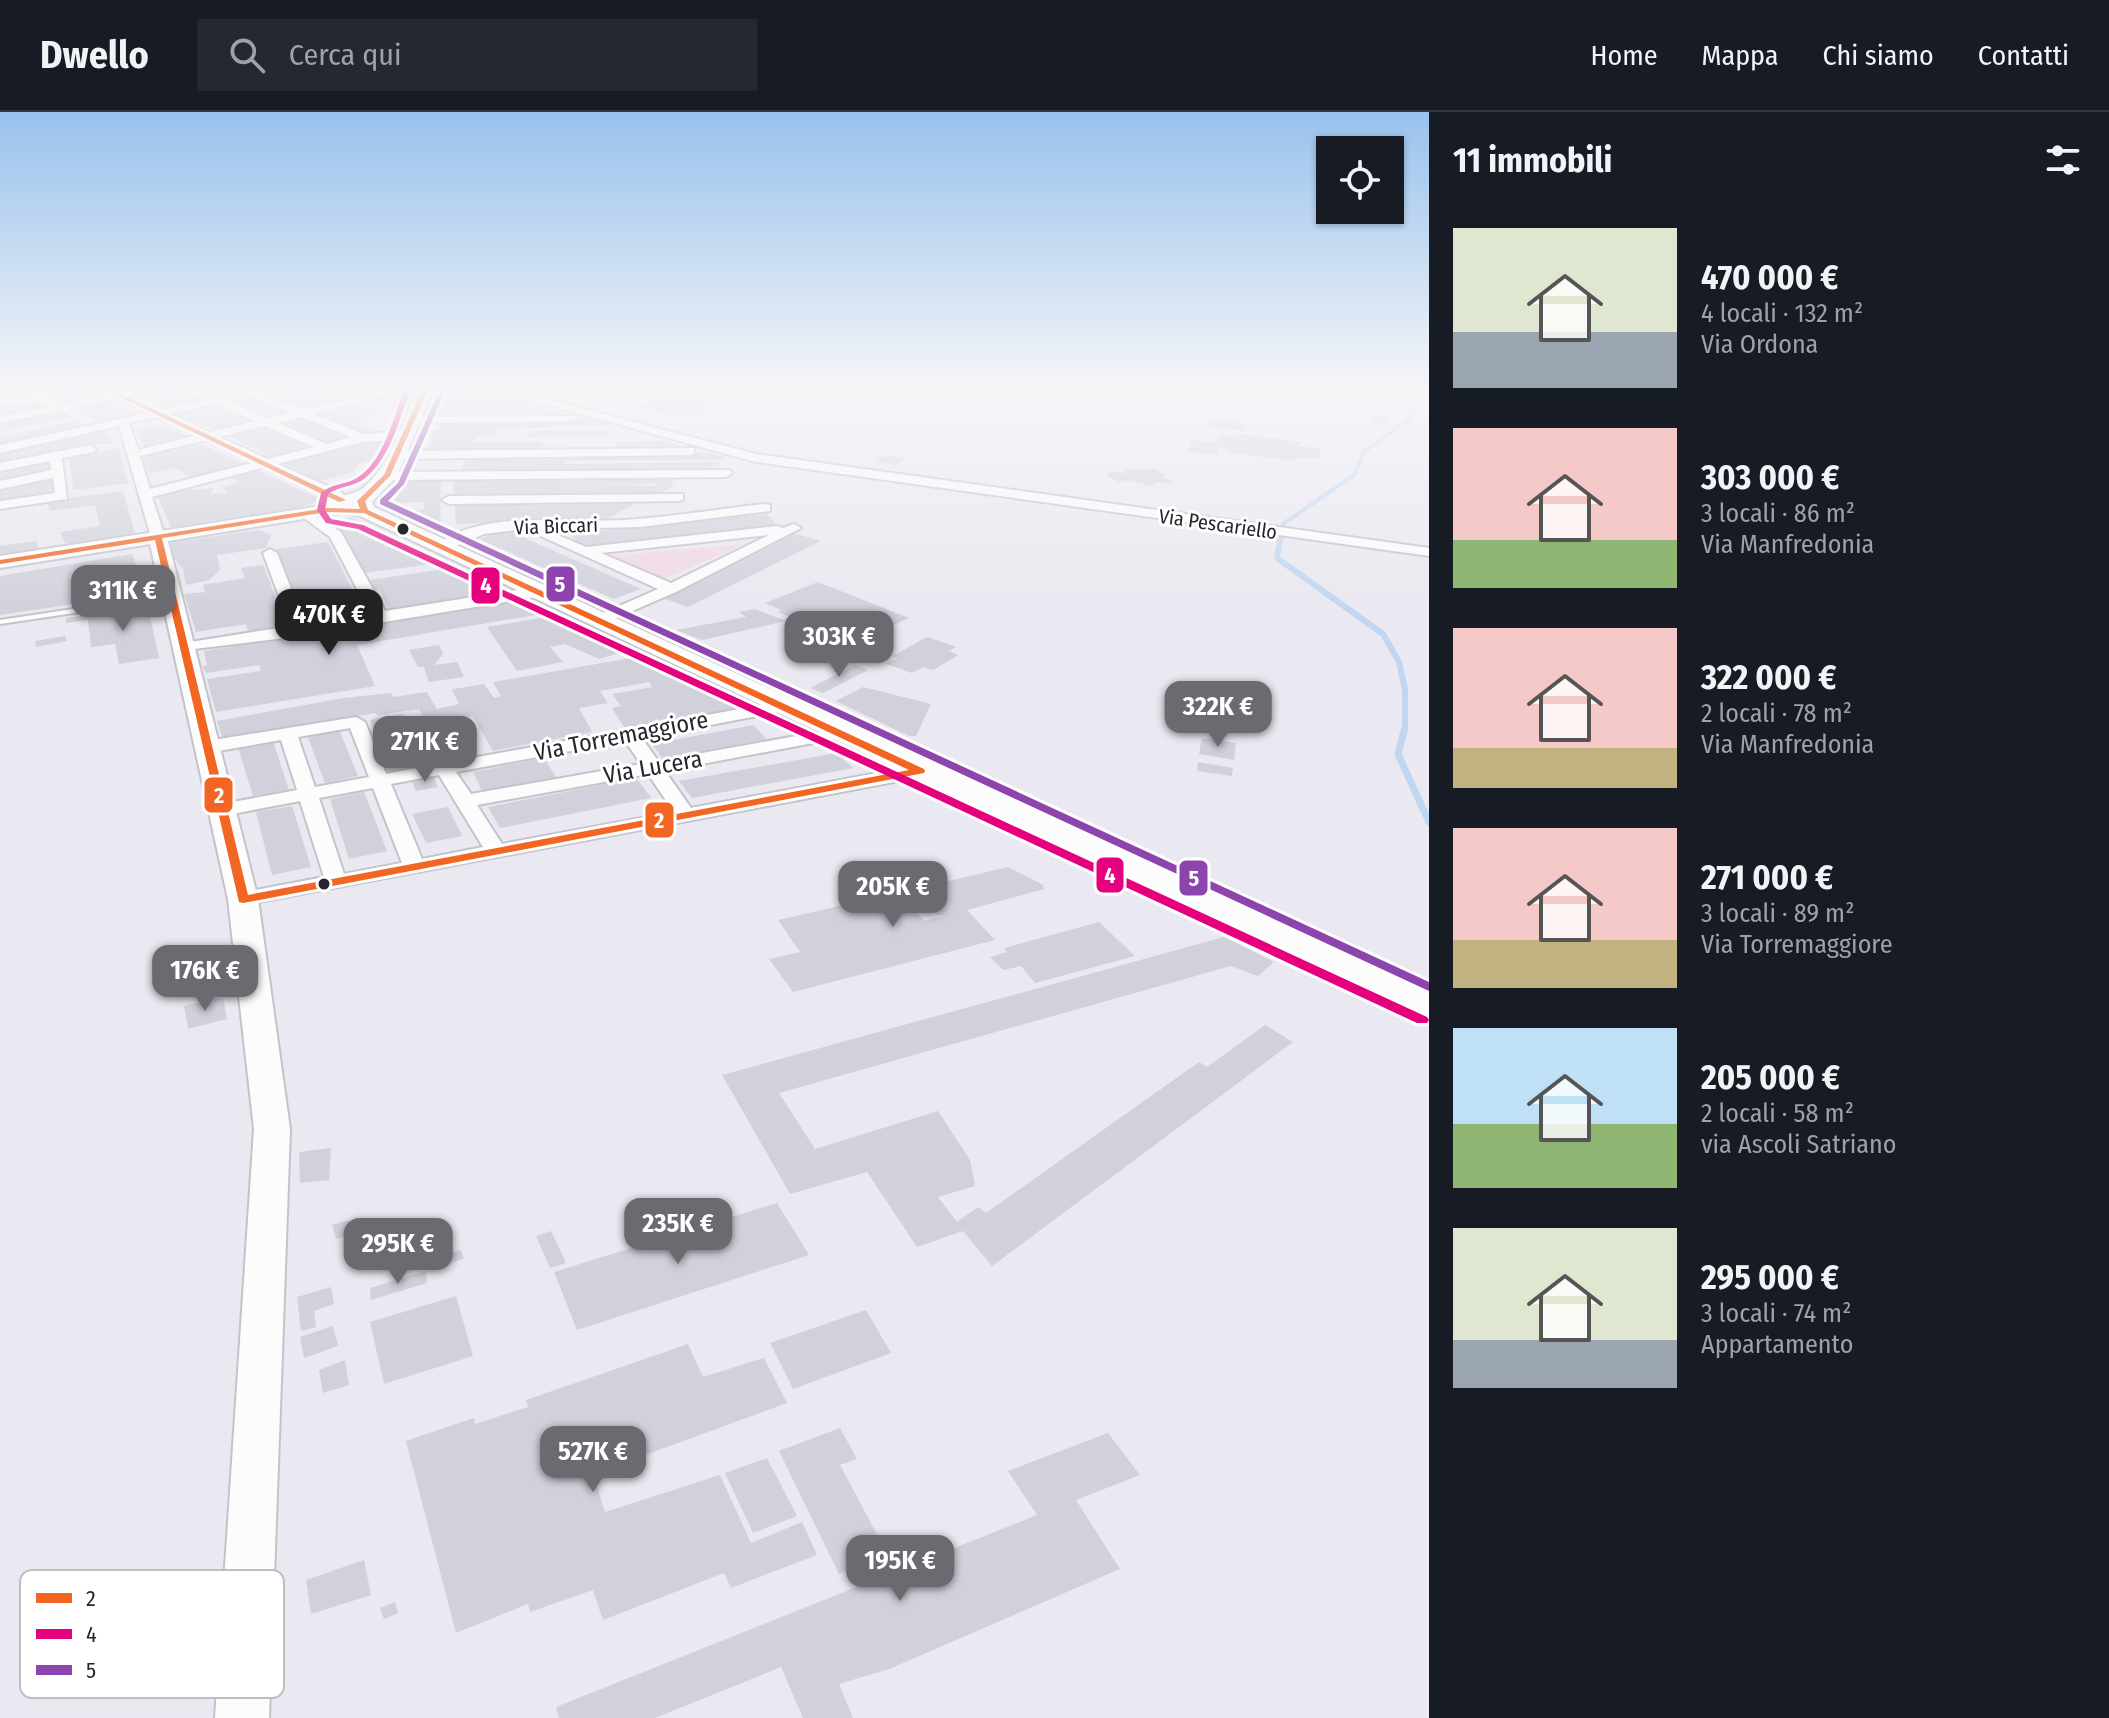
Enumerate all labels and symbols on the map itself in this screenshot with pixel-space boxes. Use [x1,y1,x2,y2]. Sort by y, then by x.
street label: Via Pescariello [1157,504,1279,544]
street label: Via Biccari [514,513,598,539]
unlabelled marker [395,521,411,537]
pin: 311K € [58,565,188,633]
line badge: 5 [545,565,576,603]
line badge: 4 [470,566,501,605]
text: 5 [555,571,566,598]
text: 4 [480,572,492,599]
pin: 470K € [264,589,394,657]
pin: 303K € [774,611,904,679]
pin: 322K € [1153,681,1283,749]
street label: Via Torremaggiore [532,705,710,767]
pin: 271K € [360,716,490,784]
street label: Via Lucera [602,745,704,789]
line badge: 2 [203,776,234,814]
text: 2 [213,782,224,809]
line badge: 2 [644,801,675,839]
text: 2 [653,807,664,834]
line badge: 4 [1095,856,1125,894]
line badge: 5 [1178,859,1209,897]
pin: 205K € [828,861,958,929]
text: 4 [1104,862,1116,889]
text: 5 [1189,865,1200,892]
unlabelled marker [316,876,332,892]
pin: 176K € [140,945,270,1013]
pin: 235K € [613,1198,743,1266]
pin: 295K € [333,1218,463,1286]
pin: 527K € [528,1426,658,1494]
pin: 195K € [835,1535,965,1603]
legend [20,1570,284,1698]
text: 2 [86,1585,96,1612]
text: 4 [86,1621,97,1648]
text: 5 [86,1657,96,1684]

